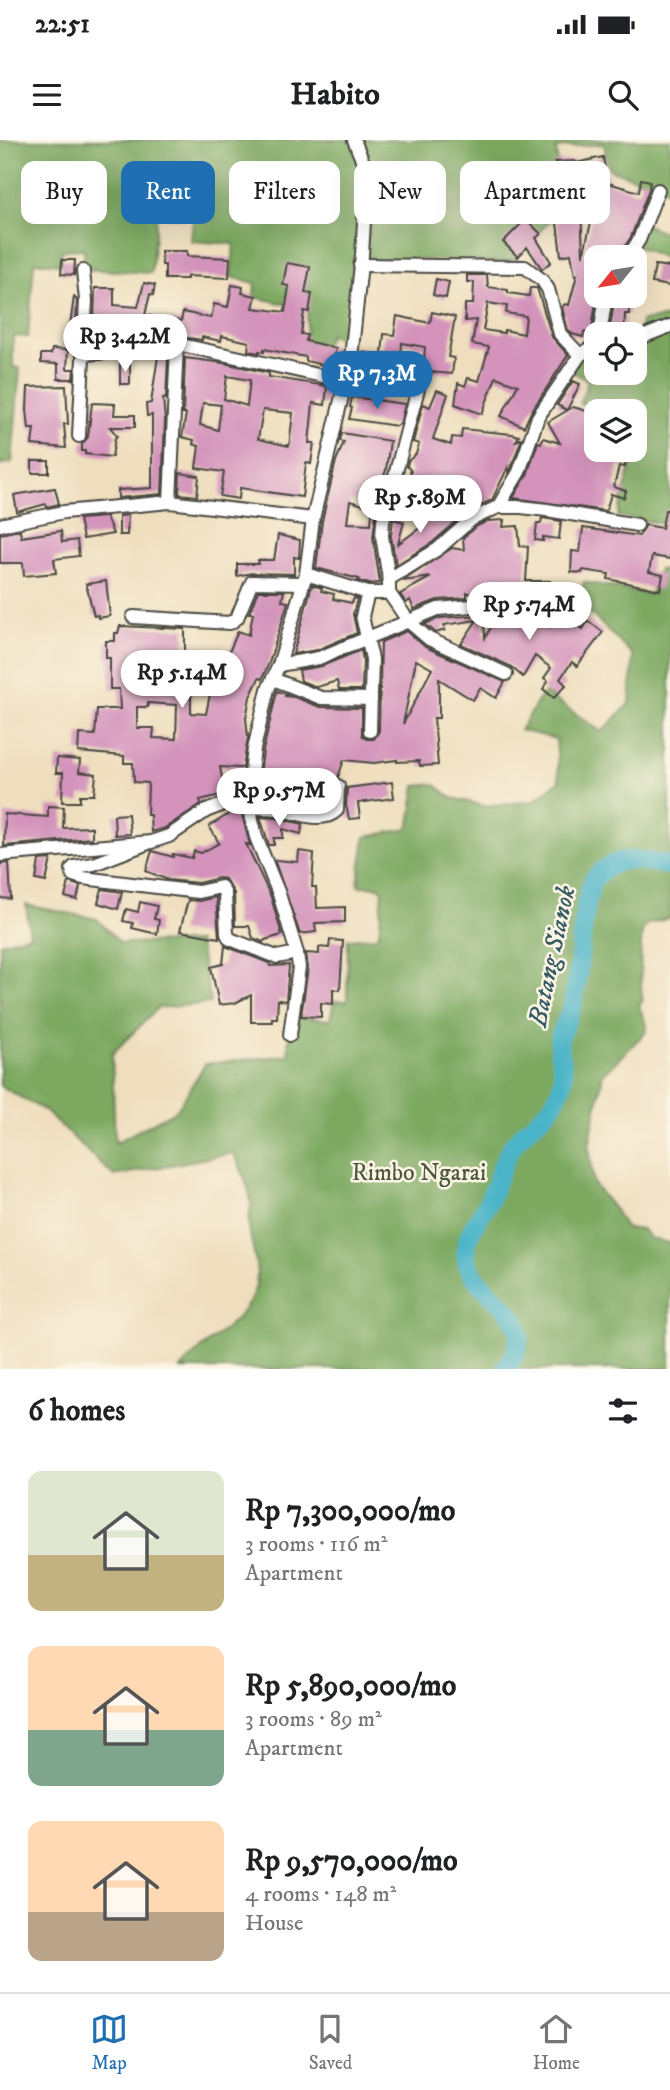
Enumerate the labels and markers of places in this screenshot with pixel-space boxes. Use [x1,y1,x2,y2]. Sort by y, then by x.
pin: Rp 3.42M [53,314,197,374]
pin: Rp 7.3M [312,352,442,411]
pin: Rp 5.89M [348,476,492,535]
pin: Rp 5.74M [457,582,601,642]
pin: Rp 5.14M [110,650,254,710]
pin: Rp 9.57M [207,768,351,828]

